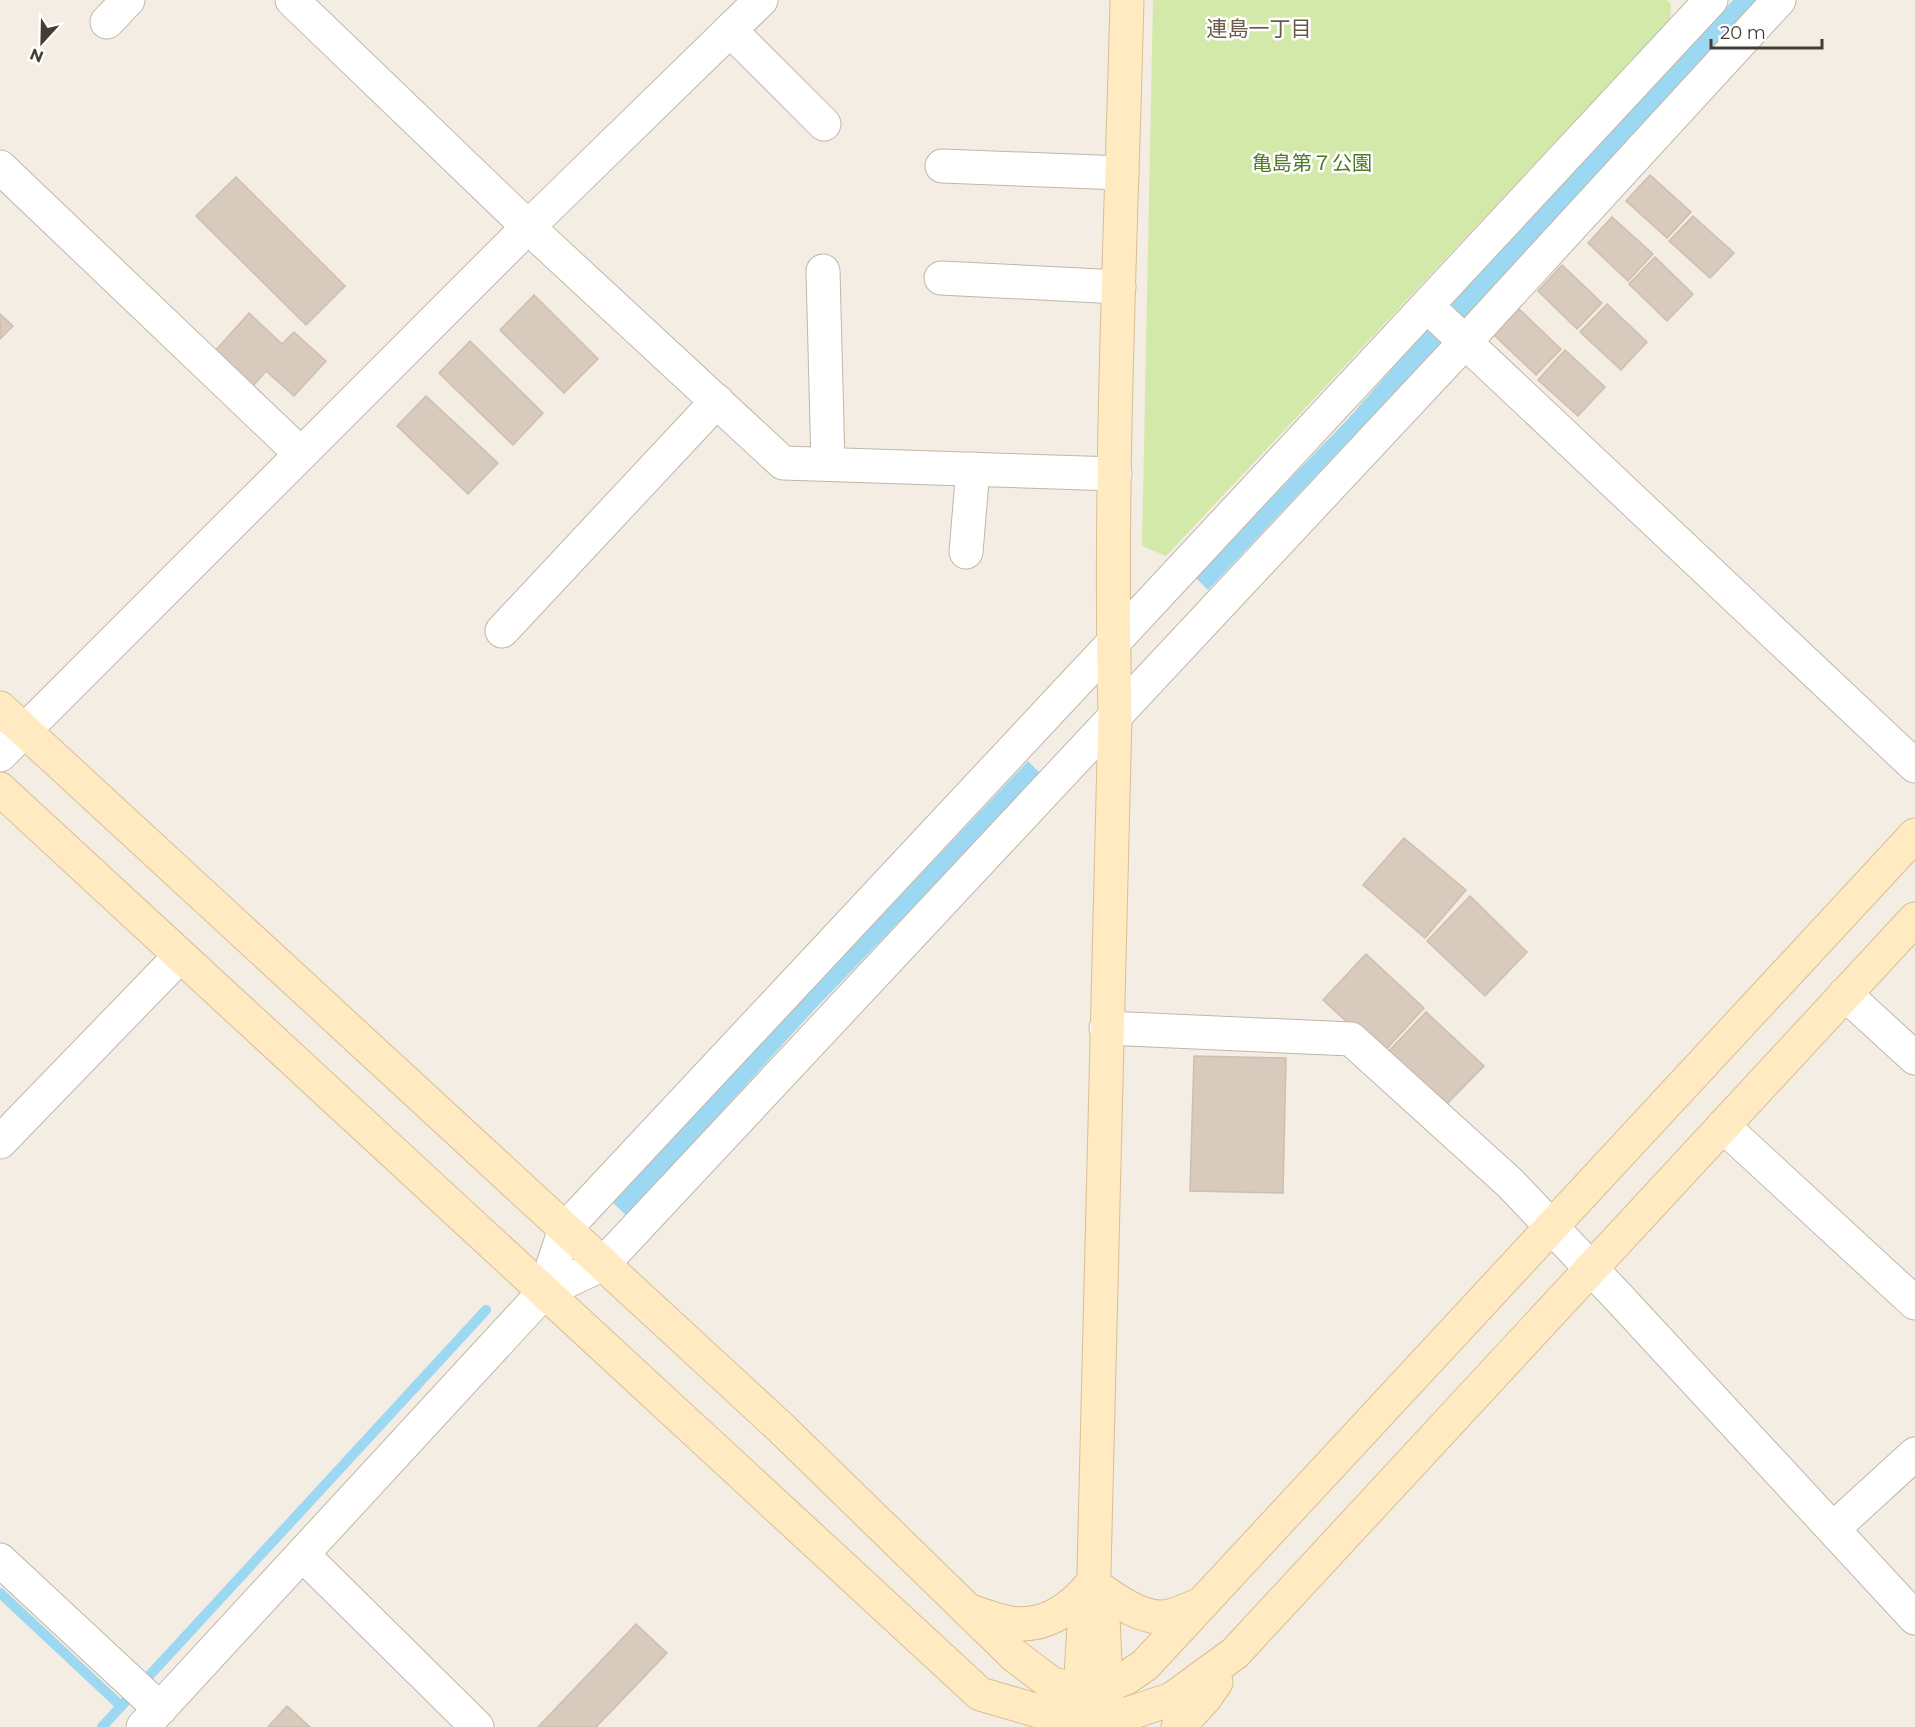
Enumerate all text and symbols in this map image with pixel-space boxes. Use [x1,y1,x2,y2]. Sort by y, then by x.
north arrow [12,12,72,72]
scale bar [1711,12,1822,50]
district label: 連島一丁目 [1207,16,1312,41]
text: 20 m [1720,22,1766,44]
text: N [27,44,46,67]
park label: 亀島第７公園 [1252,151,1372,175]

